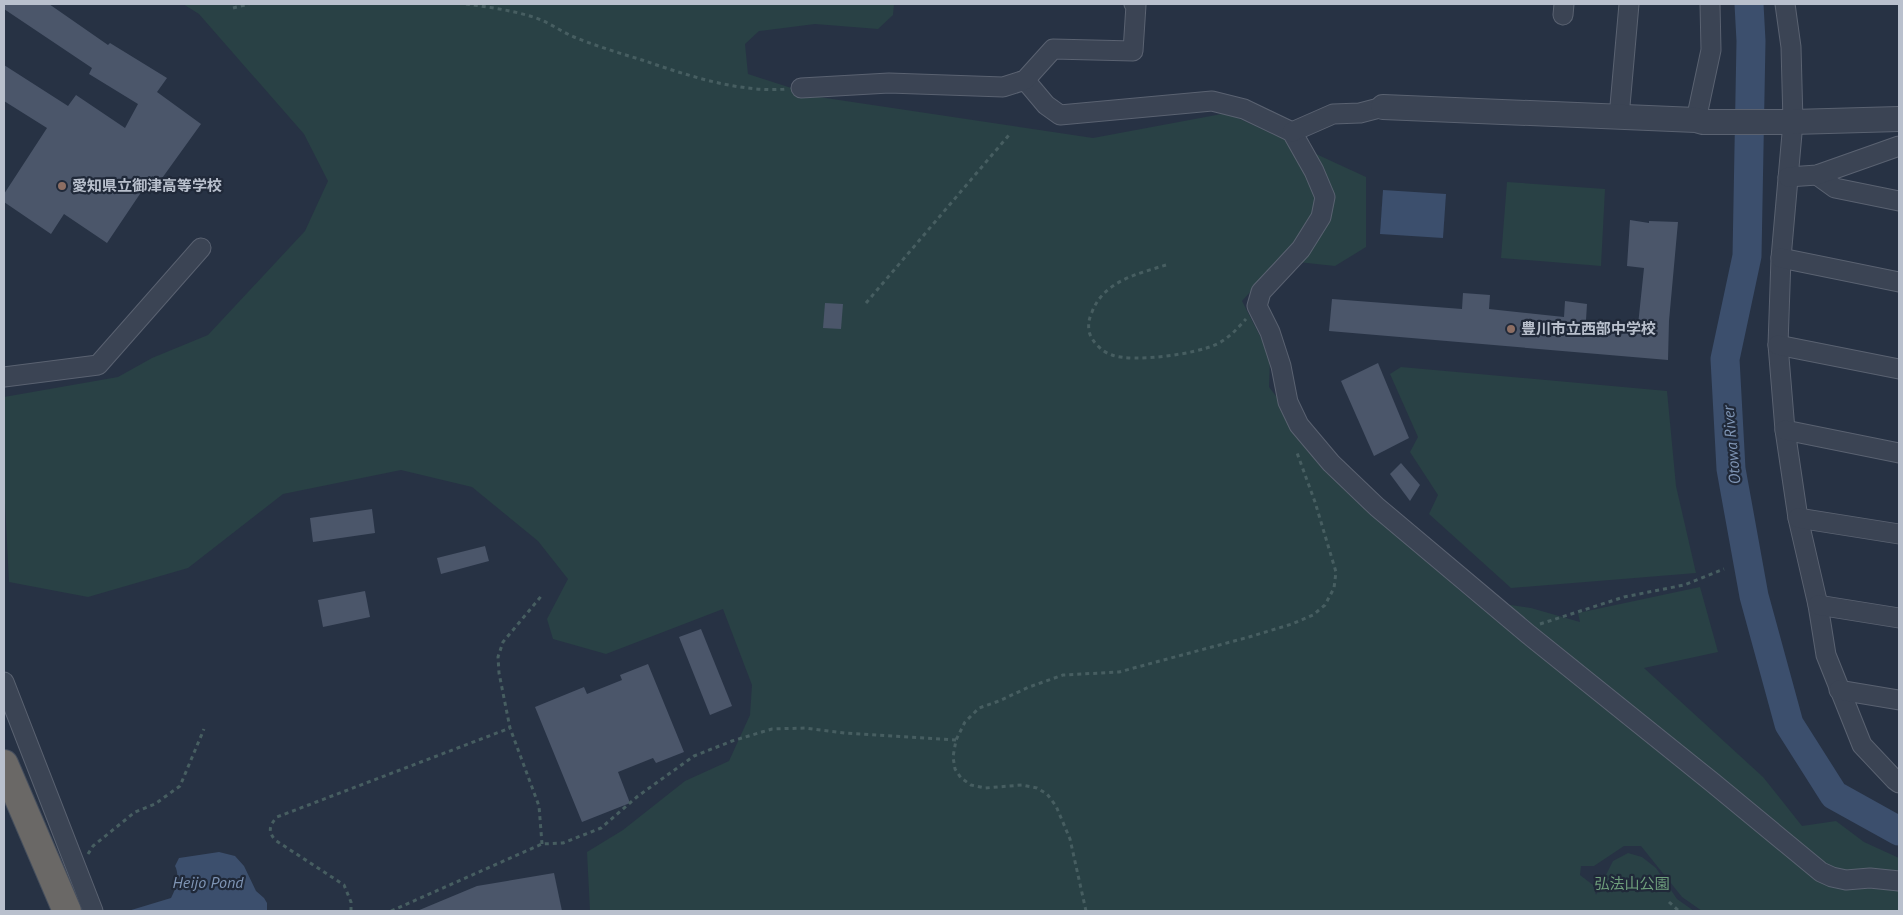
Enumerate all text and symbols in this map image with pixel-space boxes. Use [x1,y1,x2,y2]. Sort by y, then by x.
place label: 愛知県立御津高等学校 [72,176,222,195]
marker: 愛知県立御津高等学校 [56,180,68,192]
place label: 豊川市立西部中学校 [1521,319,1656,338]
marker: 豊川市立西部中学校 [1505,323,1517,335]
water label: Otowa River [1717,403,1744,485]
water label: Heijo Pond [173,872,244,892]
park label: 弘法山公園 [1594,874,1670,893]

